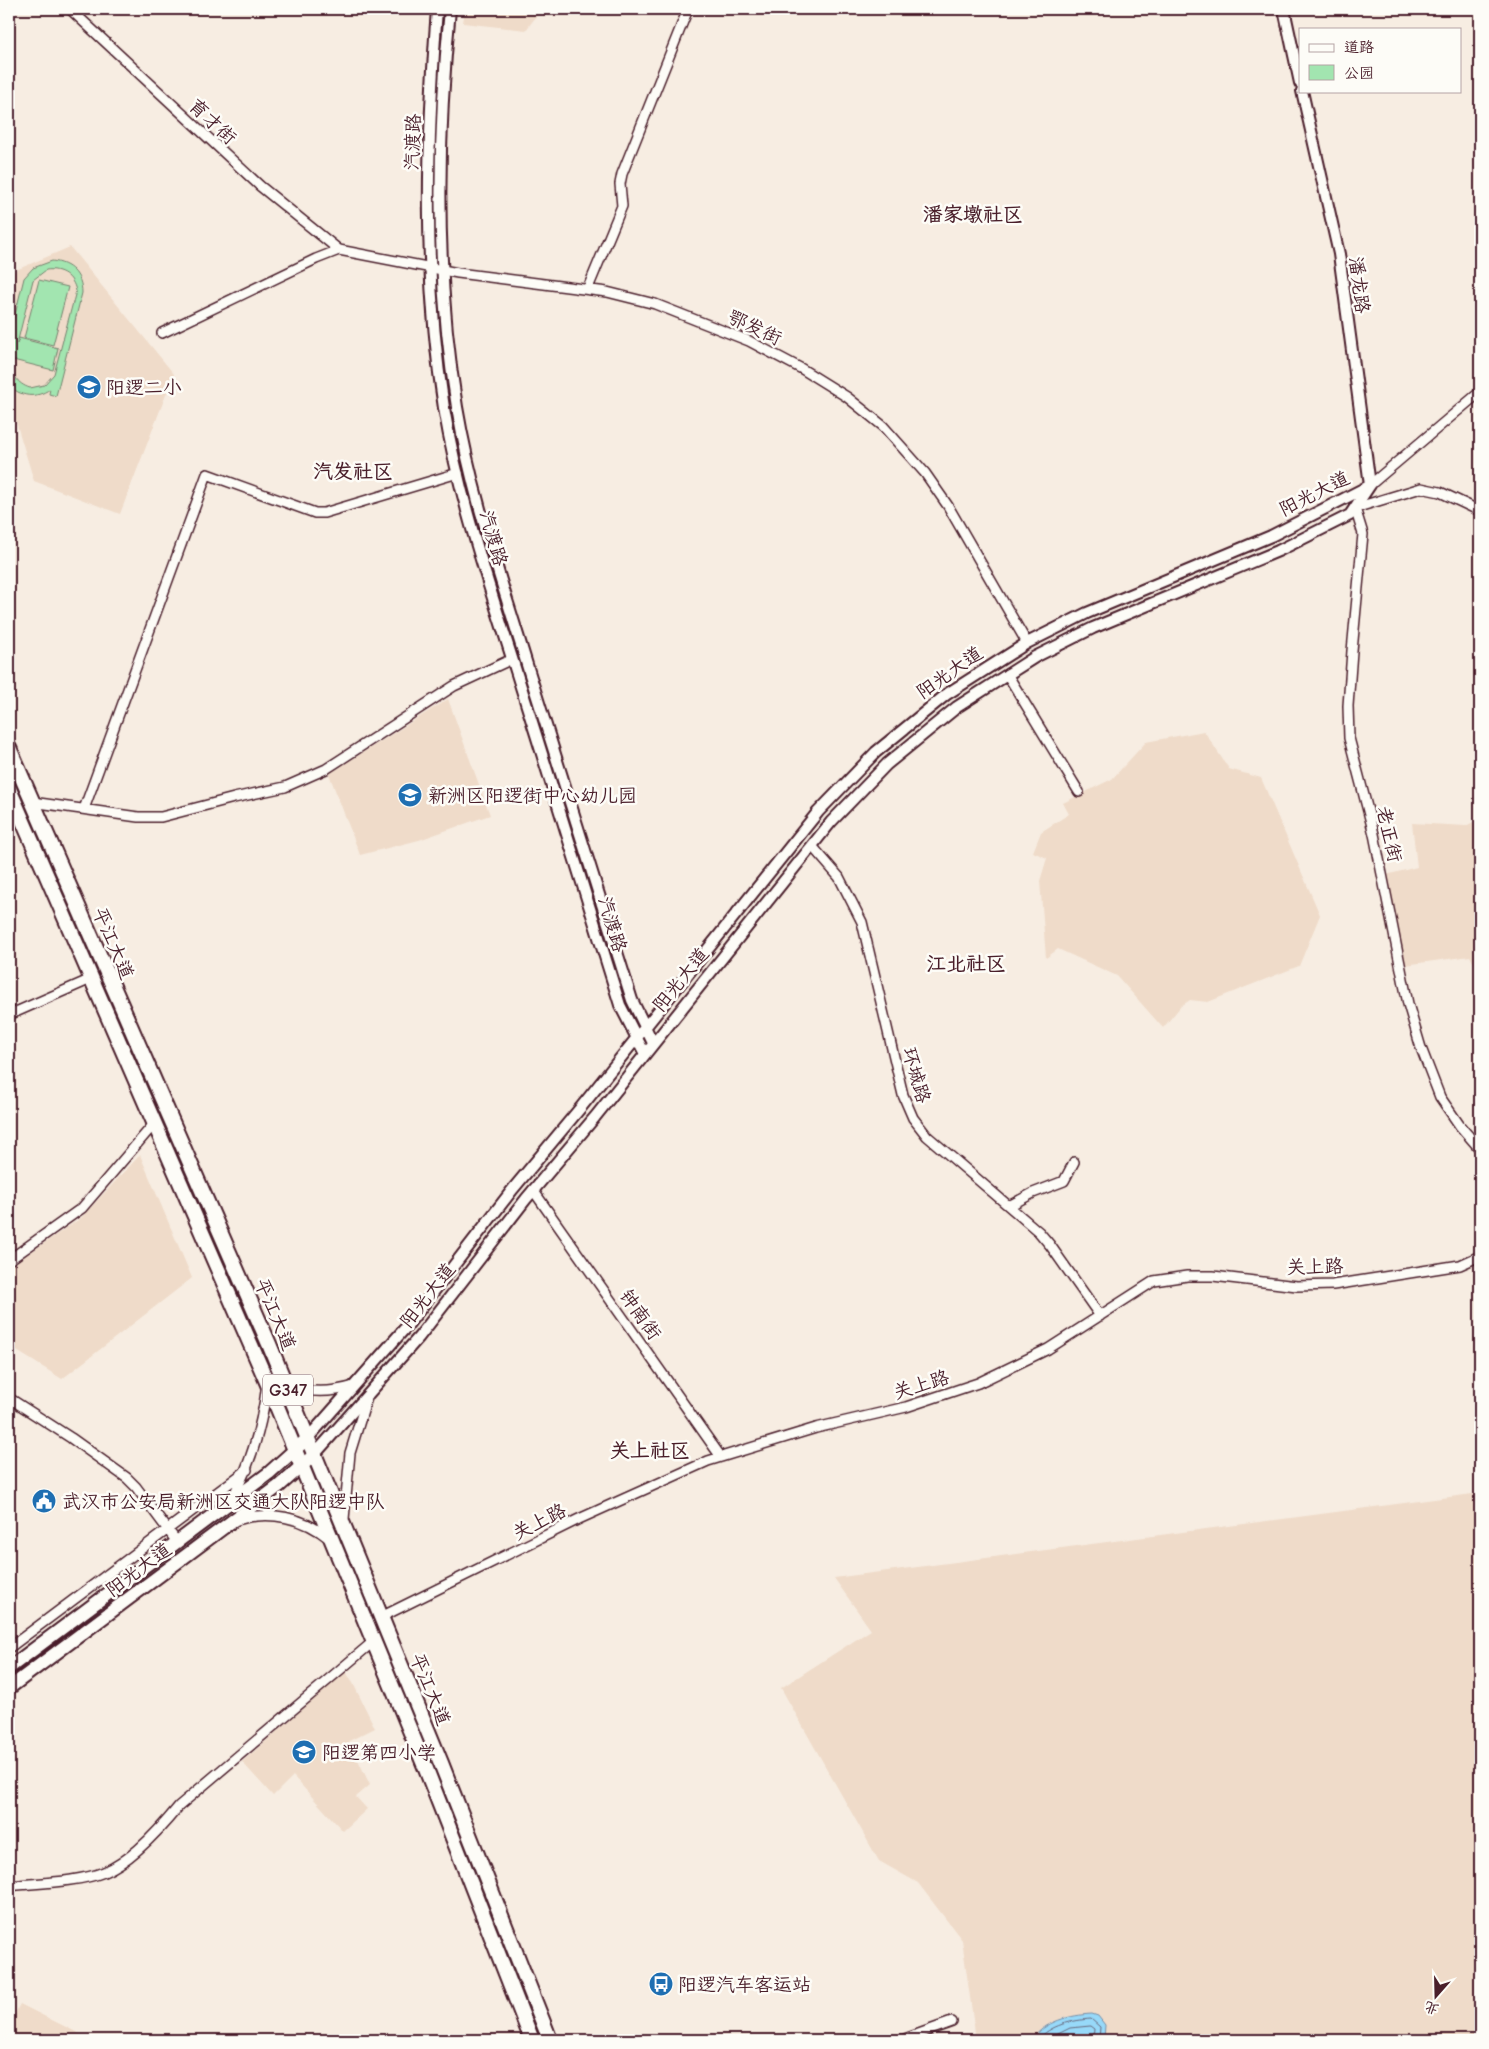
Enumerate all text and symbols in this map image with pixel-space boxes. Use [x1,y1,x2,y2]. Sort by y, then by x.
legend [1299,28,1462,92]
text: 道路 [1344,38,1374,56]
text: 公园 [1344,64,1374,82]
street label: 育才街 [184,94,241,149]
street label: 汽渡路 [401,113,425,171]
district label: 潘家墩社区 [923,203,1023,226]
street label: 潘龙路 [1345,255,1373,315]
street label: 鄂发街 [724,306,785,350]
school or university icon: 阳逻二小 [76,374,102,400]
place label: 阳逻二小 [106,377,182,399]
district label: 汽发社区 [313,460,393,483]
street label: 阳光大道 [1276,467,1353,521]
street label: 汽渡路 [475,508,511,569]
street label: 阳光大道 [912,642,987,704]
school or university icon: 新洲区阳逻街中心幼儿园 [397,782,423,808]
place label: 新洲区阳逻街中心幼儿园 [428,785,637,807]
street label: 老正街 [1372,804,1406,864]
street label: 汽渡路 [593,894,631,955]
street label: 平江大道 [88,904,138,983]
street label: 阳光大道 [648,943,713,1016]
district label: 江北社区 [926,952,1006,975]
street label: 环城路 [898,1045,934,1106]
street label: 关上路 [1286,1256,1344,1278]
street label: 阳光大道 [396,1259,460,1332]
street label: 平江大道 [250,1275,300,1354]
street label: 钟南街 [615,1285,666,1344]
street label: 关上路 [891,1366,952,1404]
road number: G347 [263,1374,313,1406]
district label: 关上社区 [610,1439,690,1462]
public building icon: 武汉市公安局新洲区交通大队阳逻中队 [31,1488,57,1514]
place label: 武汉市公安局新洲区交通大队阳逻中队 [62,1491,385,1513]
street label: 关上路 [509,1499,570,1545]
street label: 阳光大道 [102,1538,176,1601]
street label: 平江大道 [406,1650,455,1729]
school or university icon: 阳逻第四小学 [291,1739,317,1765]
place label: 阳逻第四小学 [322,1742,436,1764]
bus stop icon: 阳逻汽车客运站 [648,1971,674,1997]
north arrow [1412,1972,1462,2022]
place label: 阳逻汽车客运站 [678,1974,811,1996]
text: 北 [1422,1997,1441,2018]

